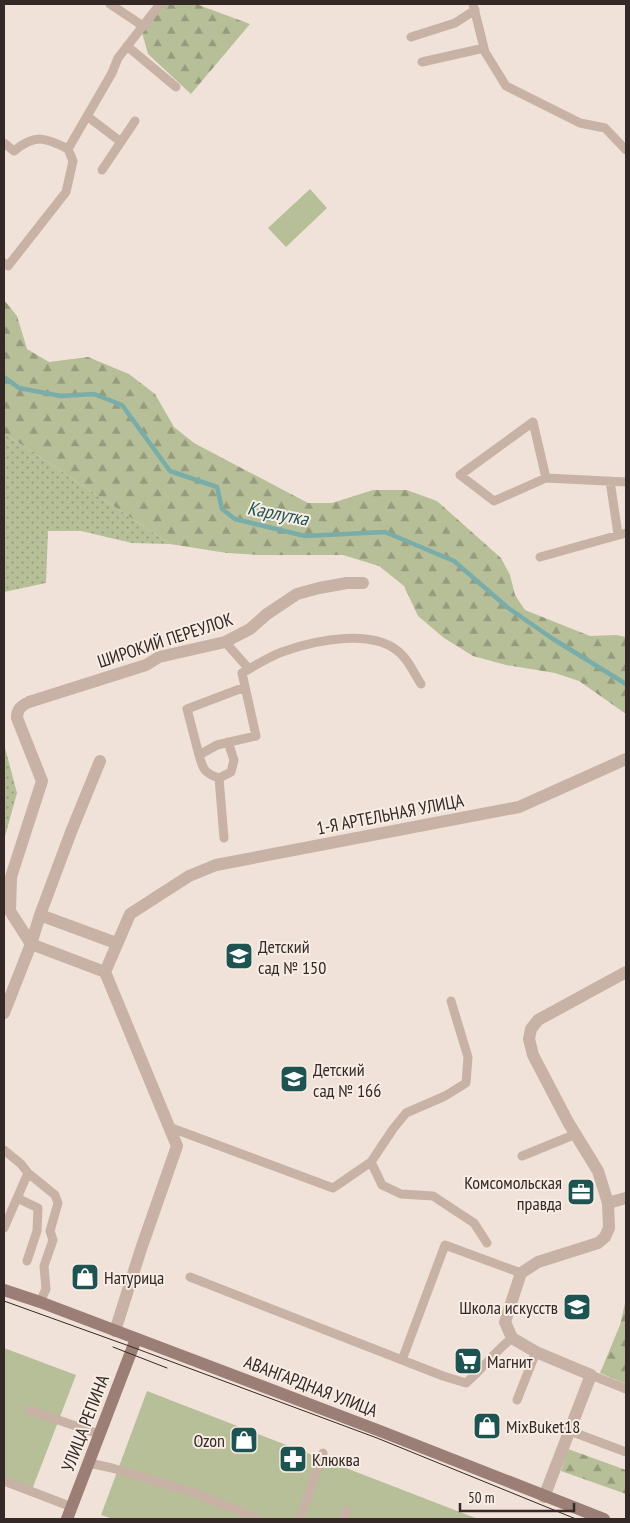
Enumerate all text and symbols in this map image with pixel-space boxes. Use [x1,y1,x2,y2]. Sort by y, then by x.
water label: Карлутка [246,495,312,531]
street label: ШИРОКИЙ ПЕРЕУЛОК [94,607,236,673]
street label: 1-Я АРТЕЛЬНАЯ УЛИЦА [315,788,466,840]
place label: Детский сад № 150 [258,935,326,979]
school or university icon: Детский сад № 150 [224,941,254,971]
place label: Детский сад № 166 [313,1058,381,1102]
school or university icon: Детский сад № 166 [279,1064,309,1094]
place label: Комсомольская правда [464,1171,562,1215]
office icon: Комсомольская правда [566,1177,596,1207]
shop icon: Натурица [70,1262,100,1292]
place label: Натурица [104,1266,164,1289]
school or university icon: Школа искусств [562,1292,592,1322]
place label: Школа искусств [459,1296,558,1319]
supermarket icon: Магнит [453,1346,483,1376]
street label: АВАНГАРДНАЯ УЛИЦА [241,1350,381,1422]
place label: Магнит [487,1350,533,1373]
street label: УЛИЦА РЕПИНА [56,1371,114,1475]
shop icon: MixBuket18 [472,1411,502,1441]
place label: MixBuket18 [506,1415,580,1438]
shop icon: Ozon [229,1425,259,1455]
place label: Ozon [193,1429,225,1452]
pharmacy icon: Клюква [278,1444,308,1474]
place label: Клюква [312,1448,360,1471]
scale bar [460,1480,574,1512]
text: 50 m [468,1488,494,1507]

